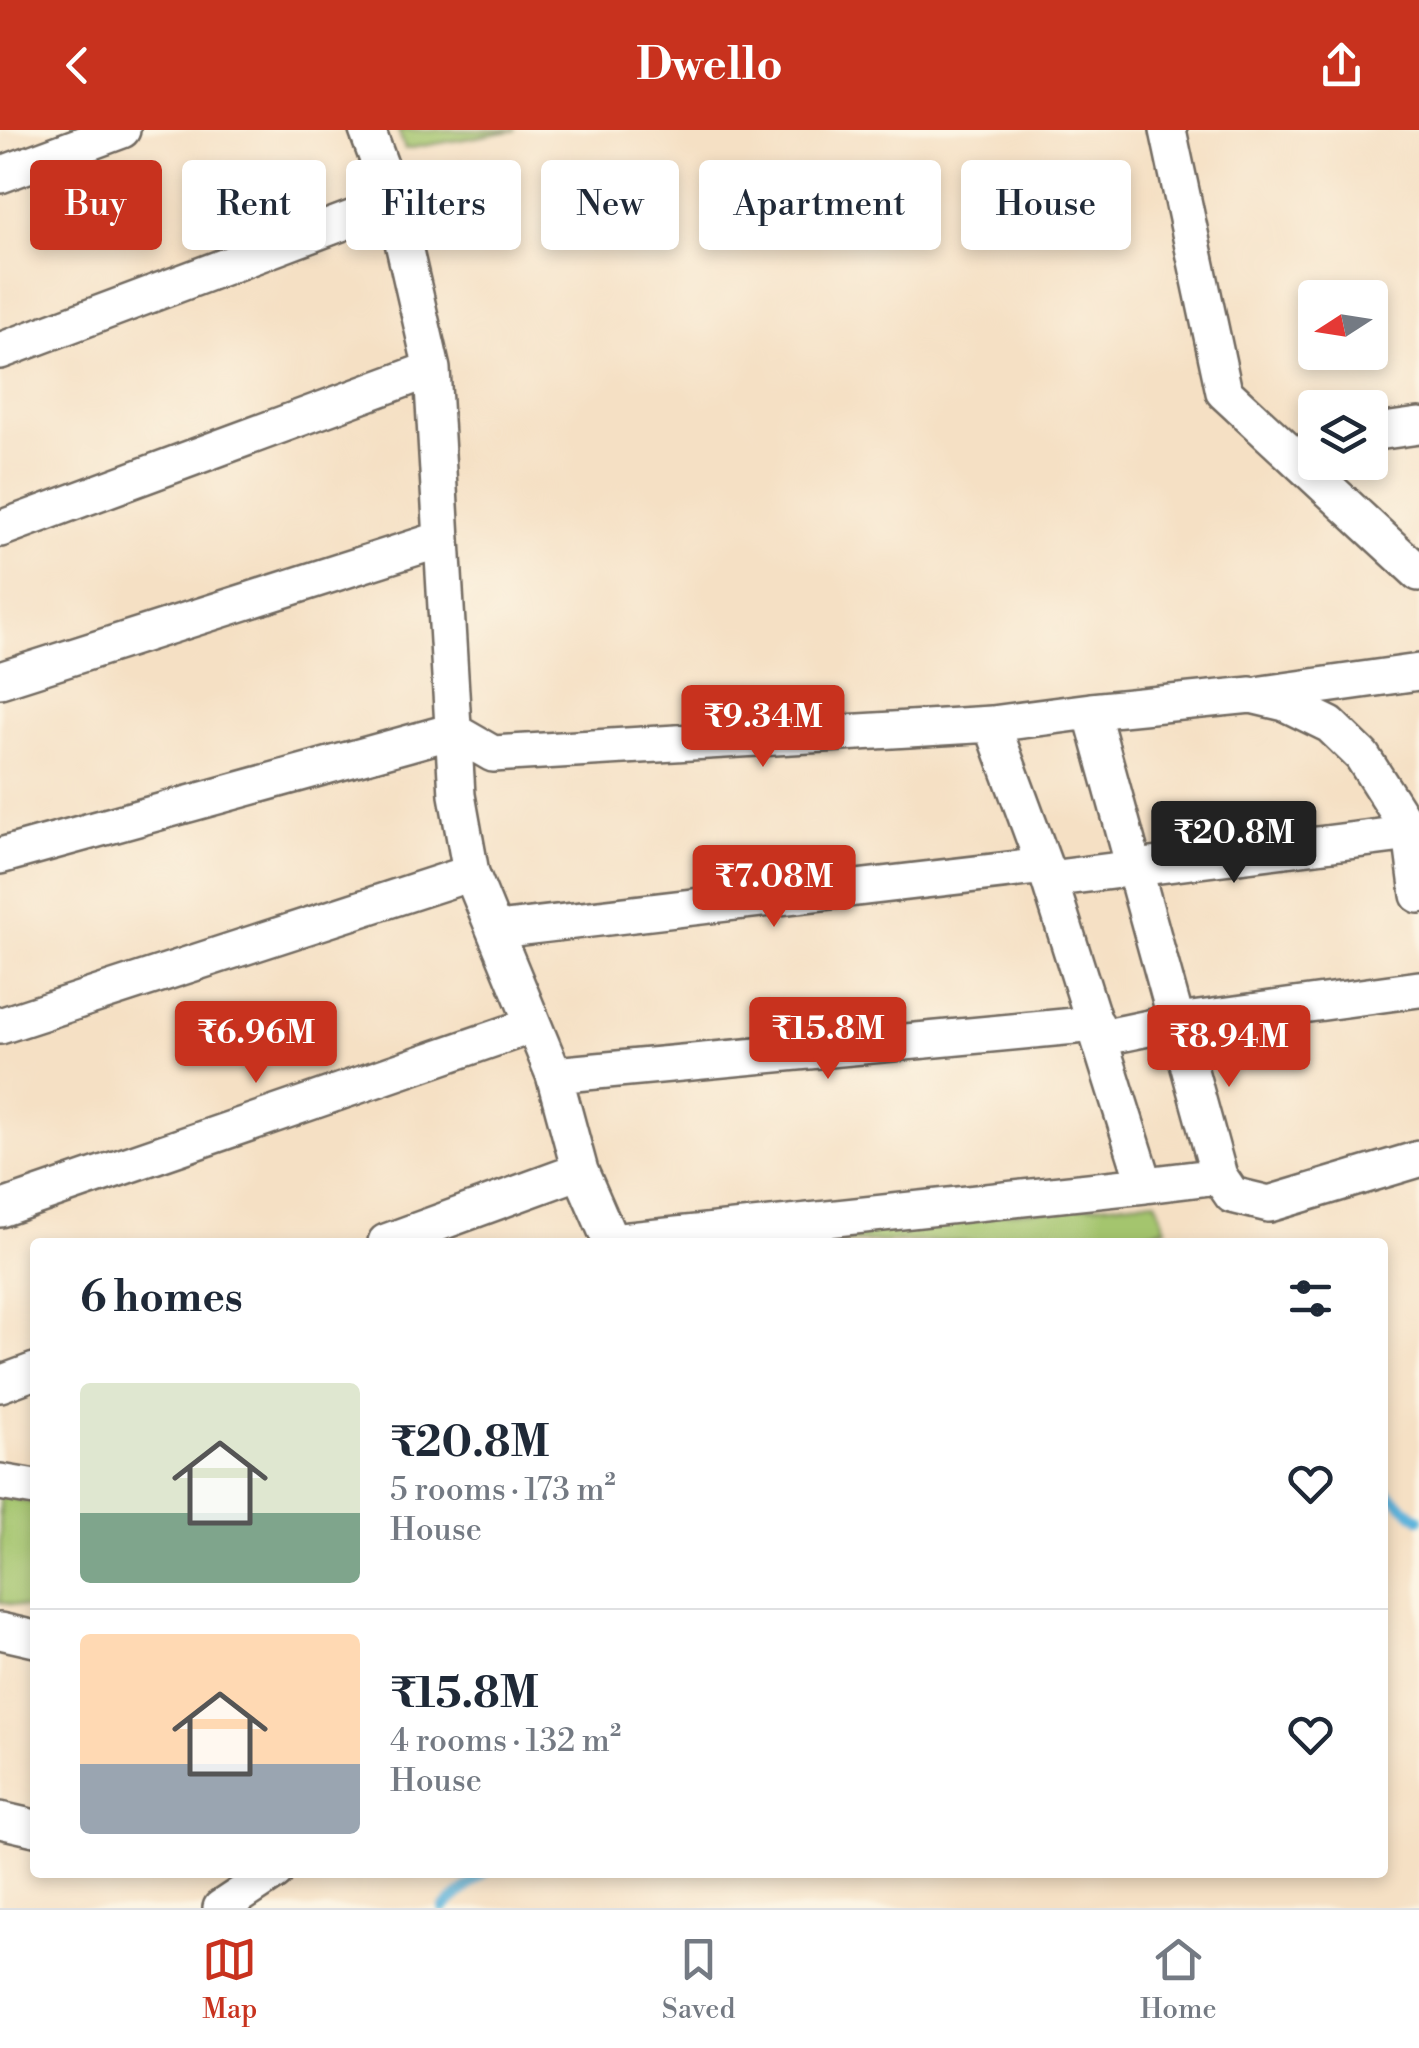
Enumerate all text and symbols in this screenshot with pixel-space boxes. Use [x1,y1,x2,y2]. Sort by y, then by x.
text: Dwello [636,37,783,94]
icon: back [50,38,105,93]
icon: share [1314,38,1369,93]
chip: Buy [30,160,162,250]
chip: Rent [182,160,326,250]
chip: Filters [346,160,521,250]
chip: New [541,160,679,250]
chip: Apartment [699,160,941,250]
chip: House [961,160,1131,250]
north arrow [1298,280,1388,370]
map controls [1298,280,1388,480]
button: layers [1298,390,1388,480]
pin: ₹9.34M [682,685,844,770]
text: ₹9.34M [703,697,823,737]
pin: ₹20.8M [1153,801,1315,886]
text: ₹20.8M [1173,813,1295,853]
pin: ₹7.08M [693,845,855,930]
text: ₹7.08M [715,857,833,897]
pin: ₹15.8M [747,997,909,1082]
pin: ₹6.96M [175,1001,337,1086]
pin: ₹8.94M [1148,1005,1310,1090]
text: ₹15.8M [771,1009,885,1049]
text: ₹6.96M [197,1013,315,1053]
text: ₹8.94M [1169,1017,1289,1057]
icon: filters [1283,1271,1338,1326]
text: 6 homes [80,1272,243,1325]
text: ₹20.8M [390,1417,549,1470]
icon: home [160,1423,280,1543]
icon: heart [1283,1456,1338,1511]
text: 5 rooms · 173 m² [390,1470,616,1510]
text: House [390,1510,482,1550]
text: ₹15.8M [390,1668,539,1721]
icon: home [160,1674,280,1794]
icon: heart [1283,1707,1338,1762]
text: 4 rooms · 132 m² [390,1721,621,1761]
text: House [390,1761,482,1801]
tab: Map [202,1932,257,2027]
tab: Saved [662,1932,735,2027]
tab: Home [1140,1932,1217,2027]

